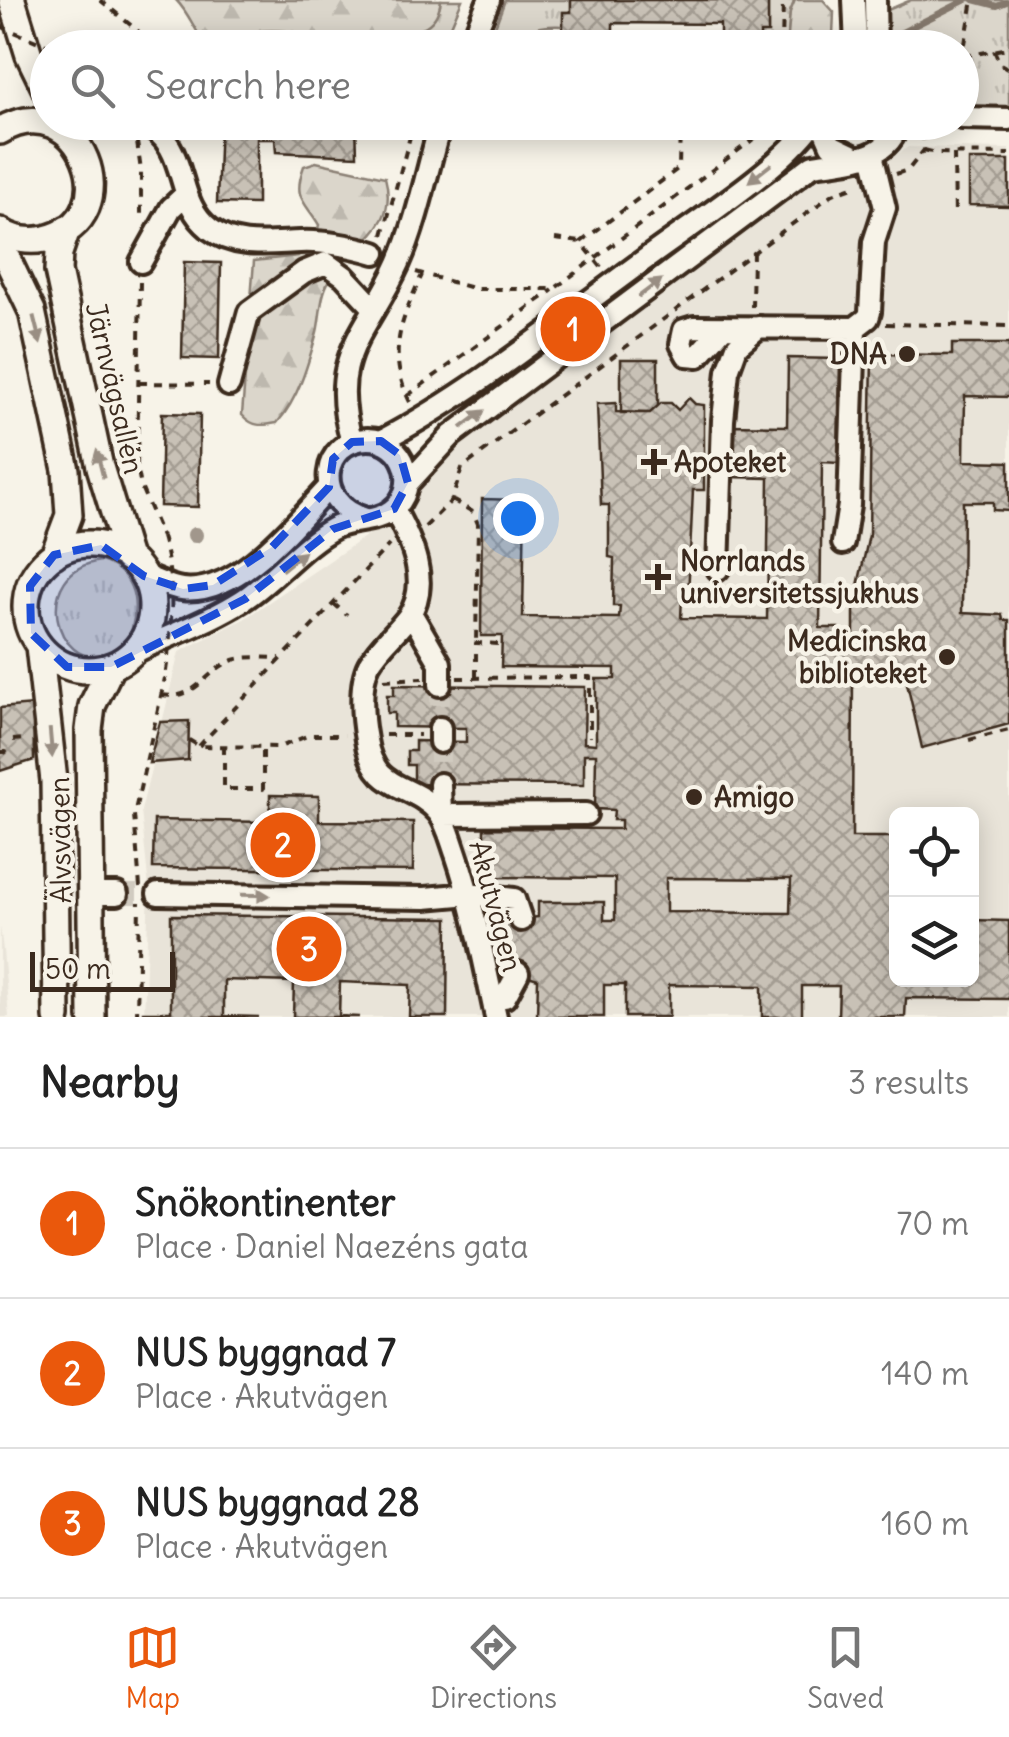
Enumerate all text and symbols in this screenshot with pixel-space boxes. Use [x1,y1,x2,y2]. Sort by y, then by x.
search box [30,30,979,140]
icon: search [65,58,120,113]
text: Search here [145,62,351,109]
one-way arrow [747,162,773,183]
one-way arrow [637,278,663,298]
pin: 1 [540,292,606,366]
street label: Järnvägsallén [78,299,152,477]
one-way arrow [30,315,45,346]
place label: DNA [830,336,887,372]
marker: DNA [896,343,918,365]
one-way arrow [460,410,486,430]
place label: Apoteket [674,444,787,480]
one-way arrow [92,448,107,479]
marker: Apoteket [643,451,665,473]
your location [493,493,544,544]
place label: Norrlands universitetssjukhus [680,543,919,611]
one-way arrow [280,551,305,572]
marker: Norrlands universitetssjukhus [645,564,671,590]
place label: Medicinska biblioteket [787,623,928,691]
marker: Medicinska biblioteket [936,646,958,668]
one-way arrow [43,728,59,759]
street label: Älvsvägen [40,776,79,904]
place label: Amigo [714,779,794,815]
marker: Amigo [683,786,705,808]
map controls [889,807,979,987]
button: locate [889,807,979,897]
pin: 2 [250,808,316,882]
street label: Akutvägen [461,836,531,976]
one-way arrow [240,887,272,903]
button: layers [889,897,979,987]
pin: 3 [276,912,342,986]
scale bar [30,947,175,991]
text: 50 m [45,951,111,987]
text: Nearby [40,1056,179,1108]
text: 3 results [848,1062,969,1103]
text: Snökontinenter [135,1179,395,1226]
text: 1 [66,1203,79,1244]
text: 70 m [897,1203,969,1244]
text: Place · Daniel Naezéns gata [135,1226,529,1267]
text: NUS byggnad 7 [135,1329,396,1376]
text: 2 [64,1353,81,1394]
text: 140 m [881,1353,969,1394]
text: Place · Akutvägen [135,1376,388,1417]
text: NUS byggnad 28 [135,1479,420,1526]
text: 3 [63,1503,82,1544]
text: 160 m [881,1503,969,1544]
text: Place · Akutvägen [135,1526,388,1567]
tab: Map [125,1620,180,1716]
tab: Directions [430,1620,557,1716]
tab: Saved [807,1620,884,1716]

